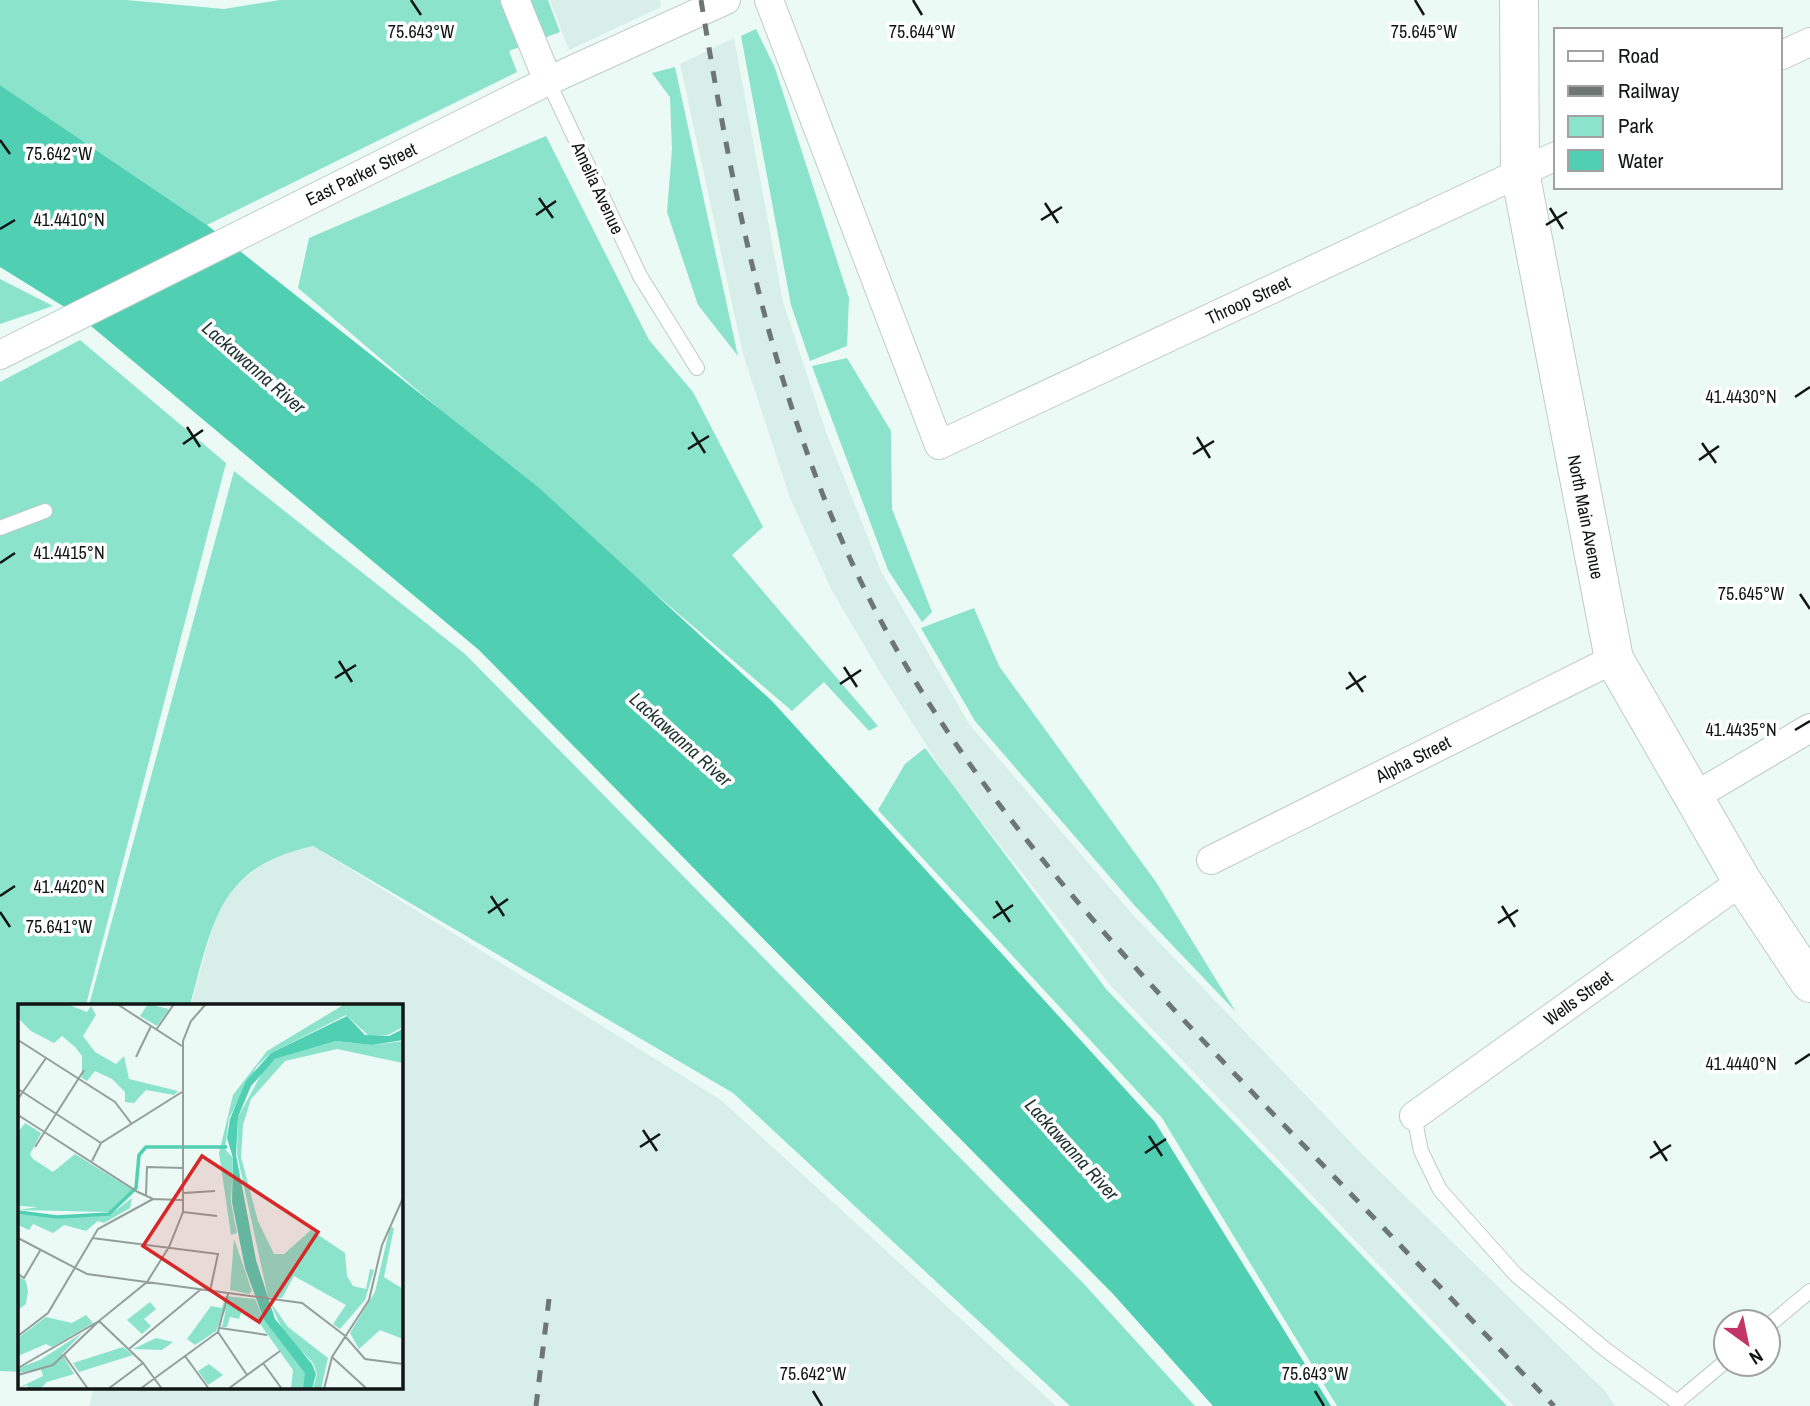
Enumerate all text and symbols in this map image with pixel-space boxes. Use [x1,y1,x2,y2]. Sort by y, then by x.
text: 75.643°W [388,19,454,44]
text: 75.644°W [889,19,955,44]
text: 75.645°W [1391,19,1457,44]
legend [1554,28,1782,189]
text: Road [1618,41,1659,70]
text: Railway [1618,76,1680,105]
text: Park [1618,111,1654,140]
street label: East Parker Street [301,136,421,212]
street label: Amelia Avenue [565,137,630,238]
text: 75.642°W [26,141,92,166]
text: Water [1618,146,1664,175]
text: 41.4410°N [33,207,105,232]
street label: Throop Street [1202,270,1294,330]
water label: Lackawanna River [197,315,312,420]
text: 41.4430°N [1705,384,1777,409]
street label: North Main Avenue [1562,453,1610,581]
text: 41.4415°N [33,540,105,565]
text: 75.645°W [1718,581,1784,606]
water label: Lackawanna River [624,686,738,792]
text: 41.4435°N [1705,717,1777,742]
street label: Alpha Street [1370,729,1455,789]
text: 41.4420°N [33,874,105,899]
text: 75.641°W [26,914,92,939]
street label: Wells Street [1539,965,1617,1031]
inset map [18,1004,402,1388]
text: 41.4440°N [1705,1051,1777,1076]
water label: Lackawanna River [1019,1092,1125,1206]
north arrow [1712,1308,1782,1378]
text: N [1744,1343,1768,1371]
text: 75.642°W [780,1361,846,1386]
text: 75.643°W [1282,1361,1348,1386]

